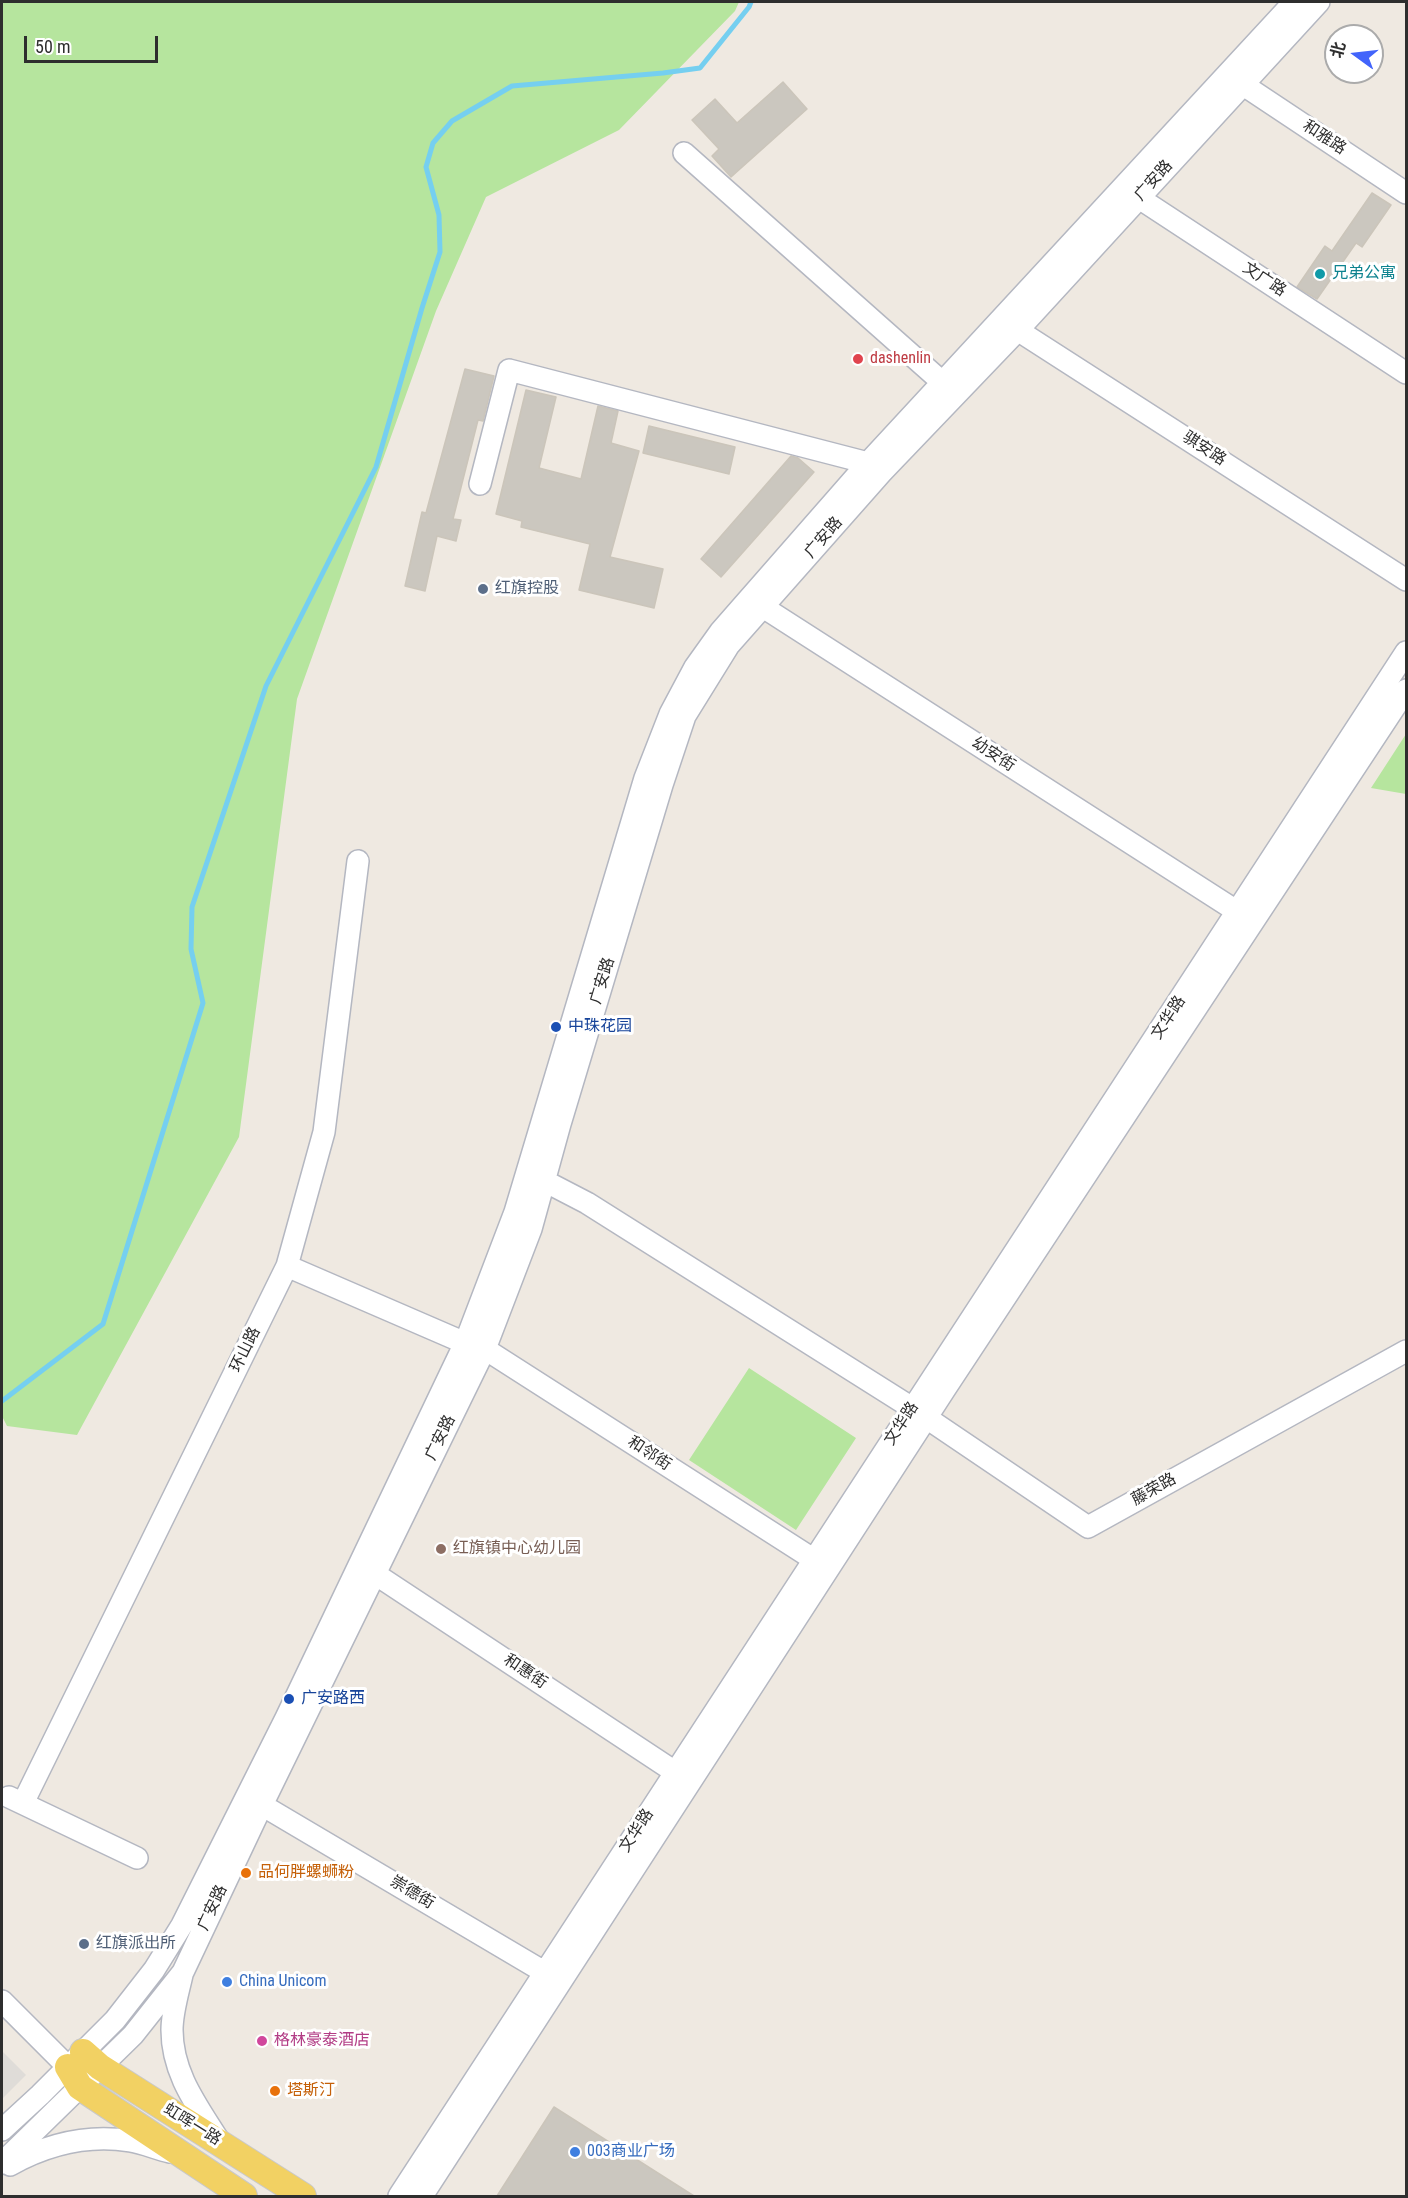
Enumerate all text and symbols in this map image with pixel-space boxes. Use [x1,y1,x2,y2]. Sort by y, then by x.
scale bar [27,24,160,62]
north arrow [1324,24,1384,84]
text: 50 m [35,36,70,57]
text: 北 [1327,40,1349,60]
street label: 和雅路 [1299,117,1349,159]
street label: 广安路 [1131,157,1177,205]
street label: 文广路 [1239,259,1289,301]
place label: 兄弟公寓 [1332,264,1396,284]
marker: 兄弟公寓 [1313,267,1327,281]
place label: dashenlin [870,349,931,369]
marker: dashenlin [851,352,865,366]
street label: 骐安路 [1179,428,1229,470]
street label: 广安路 [801,514,847,562]
place label: 红旗控股 [495,579,559,599]
marker: 红旗控股 [476,582,490,596]
street label: 幼安街 [968,734,1018,776]
street label: 广安路 [587,955,619,1007]
street label: 文华路 [1148,993,1190,1043]
place label: 中珠花园 [568,1017,632,1037]
marker: 中珠花园 [549,1020,563,1034]
street label: 环山路 [227,1324,265,1376]
street label: 文华路 [881,1399,923,1449]
street label: 广安路 [422,1412,460,1464]
street label: 和邻街 [624,1433,674,1475]
street label: 藤荣路 [1128,1470,1180,1510]
place label: 红旗镇中心幼儿园 [453,1539,581,1559]
marker: 红旗镇中心幼儿园 [434,1542,448,1556]
street label: 和惠街 [500,1651,550,1693]
place label: 广安路西 [301,1689,365,1709]
marker: 广安路西 [282,1692,296,1706]
street label: 文华路 [616,1806,658,1856]
place label: 品何胖螺蛳粉 [258,1863,354,1883]
marker: 品何胖螺蛳粉 [239,1866,253,1880]
street label: 崇德街 [386,1872,438,1914]
street label: 广安路 [194,1882,232,1934]
place label: 红旗派出所 [96,1934,176,1954]
marker: 红旗派出所 [77,1937,91,1951]
place label: China Unicom [239,1972,326,1992]
marker: China Unicom [220,1975,234,1989]
place label: 格林豪泰酒店 [274,2031,370,2051]
marker: 格林豪泰酒店 [255,2034,269,2048]
place label: 塔斯汀 [287,2081,335,2101]
marker: 塔斯汀 [268,2084,282,2098]
street label: 虹晖一路 [160,2100,224,2150]
place label: 003商业广场 [587,2142,675,2162]
marker: 003商业广场 [568,2145,582,2159]

